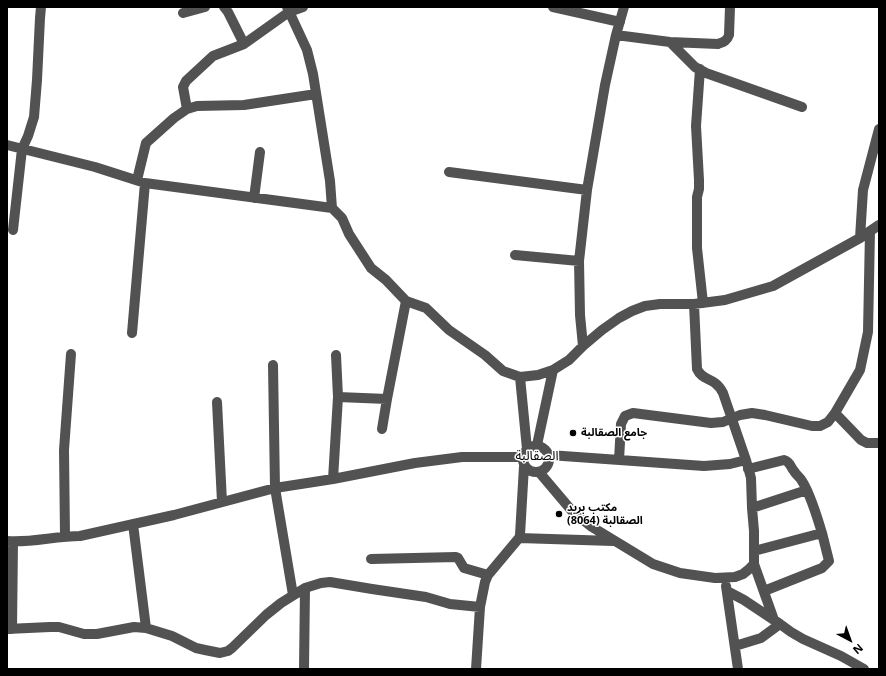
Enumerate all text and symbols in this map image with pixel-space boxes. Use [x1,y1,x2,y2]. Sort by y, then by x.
place label: جامع الصقالبة [581,426,647,440]
marker: جامع الصقالبة [568,428,578,438]
district label: الصقالبة [515,448,559,464]
place label: مكتب بريد الصقالبة (8064) [567,501,643,527]
marker: مكتب بريد الصقالبة (8064) [554,509,564,519]
north arrow [830,620,870,660]
text: N [850,641,867,658]

